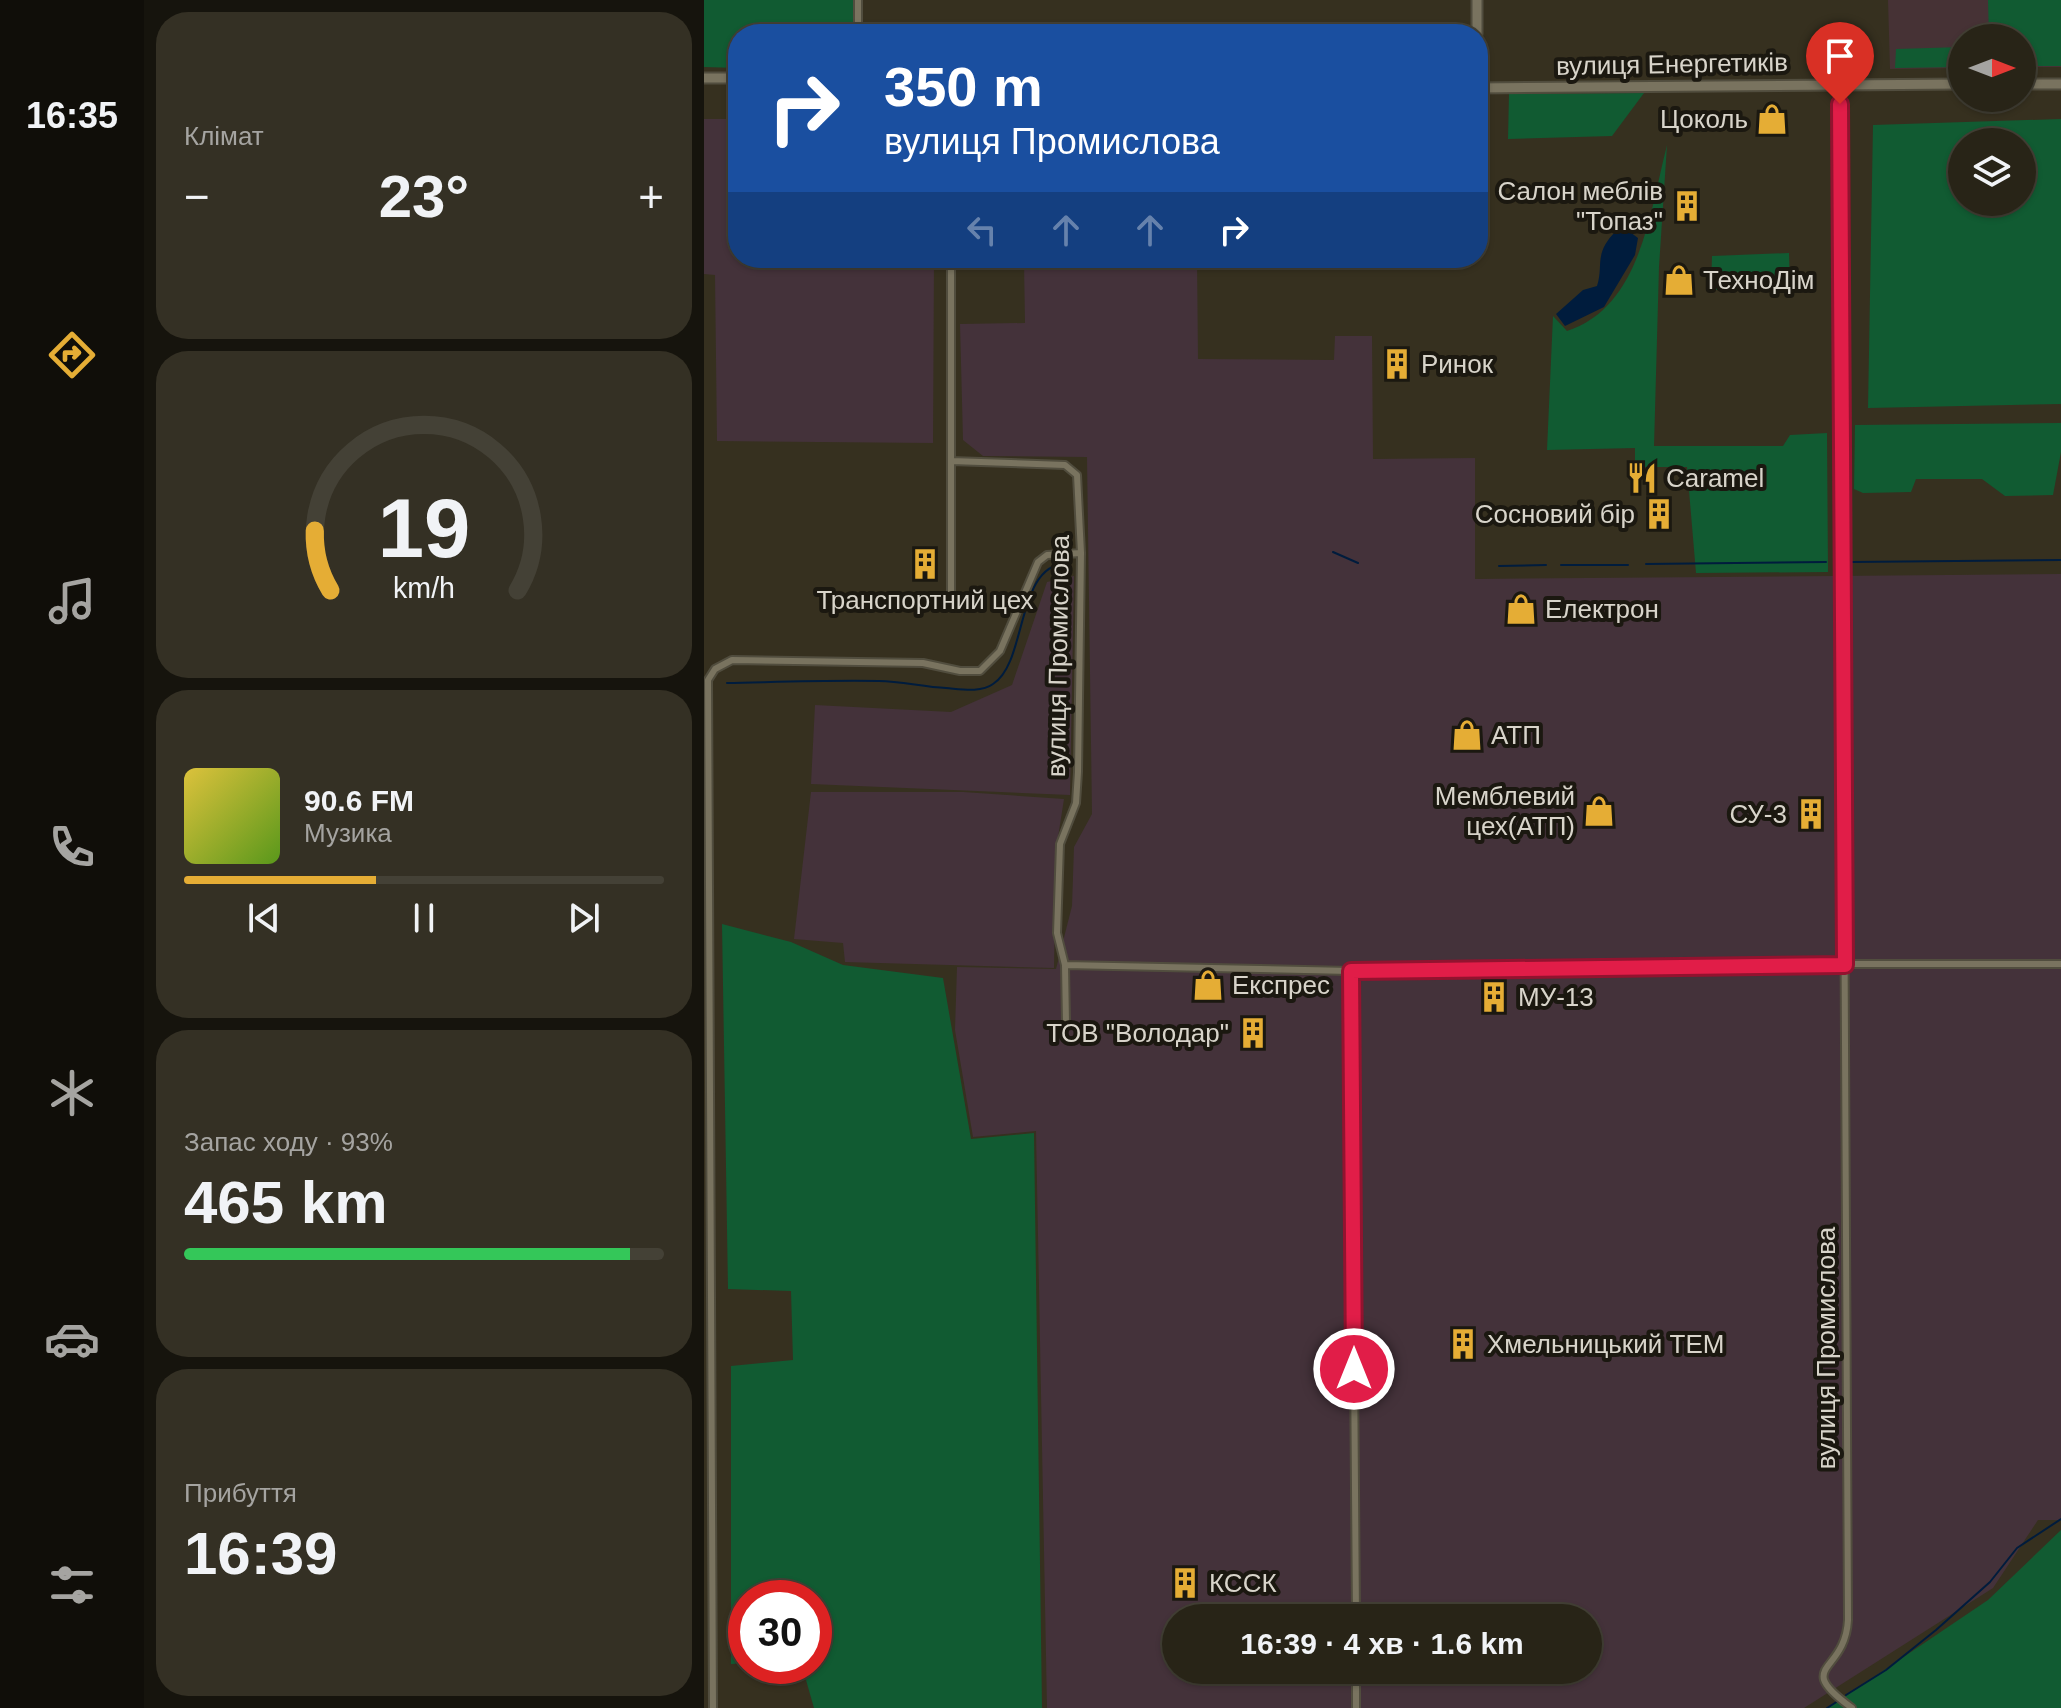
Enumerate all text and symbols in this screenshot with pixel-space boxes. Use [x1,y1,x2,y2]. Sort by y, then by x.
pin [1806,22,1874,104]
north arrow [1948,24,2036,112]
map controls [1948,24,2036,216]
icon: arrive [1818,34,1862,78]
street label: вулиця Енергетиків [1556,47,1788,81]
text: 350 m [884,55,1043,118]
icon: right [752,56,856,160]
text: 16:35 [26,95,118,136]
shop icon: Цоколь [1755,102,1789,136]
place label: Цоколь [1660,104,1748,134]
text: Клімат [184,121,264,151]
text: вулиця Промислова [884,121,1220,162]
button: layers [1948,128,2036,216]
text: 23° [379,163,469,230]
text: − [184,172,210,221]
text: + [638,172,664,221]
place label: Салон меблів "Топаз" [1497,176,1663,236]
building icon: Салон меблів "Топаз" [1670,189,1704,223]
icon: left [960,208,1004,252]
icon: ahead [1044,208,1088,252]
icon: ahead [1128,208,1172,252]
icon: right [1212,208,1256,252]
shop icon: ТехноДім [1662,263,1696,297]
place label: ТехноДім [1703,265,1814,295]
icon: directions [44,327,100,383]
building icon: Ринок [1380,347,1414,381]
place label: Ринок [1421,349,1494,379]
restaurant icon: Caramel [1625,461,1659,495]
place label: Caramel [1666,463,1764,493]
text: 19 [378,481,470,574]
building icon: Сосновий бір [1642,497,1676,531]
place label: Сосновий бір [1475,499,1635,529]
street label: вулиця Промислова [1041,534,1075,777]
building icon: Транспортний цех [908,547,942,581]
text: km/h [393,572,455,604]
icon: music [44,573,100,629]
place label: Транспортний цех [816,585,1034,615]
shop icon: Електрон [1504,592,1538,626]
place label: Електрон [1545,594,1659,624]
shop icon: АТП [1450,718,1484,752]
place label: АТП [1491,720,1541,750]
place label: Мемблевий цех(АТП) [1435,781,1575,841]
text: 90.6 FM [304,784,414,817]
shop icon: Мемблевий цех(АТП) [1582,794,1616,828]
building icon: СУ-3 [1794,797,1828,831]
place label: СУ-3 [1729,799,1787,829]
text: Музика [304,818,392,848]
icon: phone [44,819,100,875]
icon: previous [242,896,286,940]
icon: pause [402,896,446,940]
icon: next [562,896,606,940]
shop icon: Експрес [1191,968,1225,1002]
place label: Експрес [1232,970,1330,1000]
building icon: МУ-13 [1477,980,1511,1014]
place label: МУ-13 [1518,982,1594,1012]
building icon: ТОВ "Володар" [1236,1016,1270,1050]
place label: ТОВ "Володар" [1046,1018,1229,1048]
icon: climate [44,1065,100,1121]
text: Запас ходу · 93% [184,1127,393,1157]
text: 465 km [184,1169,388,1236]
street label: вулиця Промислова [1811,1226,1841,1469]
icon: car [44,1311,100,1367]
position arrow [1312,1327,1396,1411]
building icon: Хмельницький ТЕМ [1446,1327,1480,1361]
place label: Хмельницький ТЕМ [1487,1329,1724,1359]
text: Прибуття [184,1478,297,1508]
text: 16:39 [184,1520,337,1587]
icon: filters [44,1557,100,1613]
building icon: КССК [1168,1566,1202,1600]
place label: КССК [1209,1568,1277,1598]
speed limit sign: 30 [728,1580,832,1684]
text: 16:39 · 4 хв · 1.6 km [1240,1627,1524,1660]

